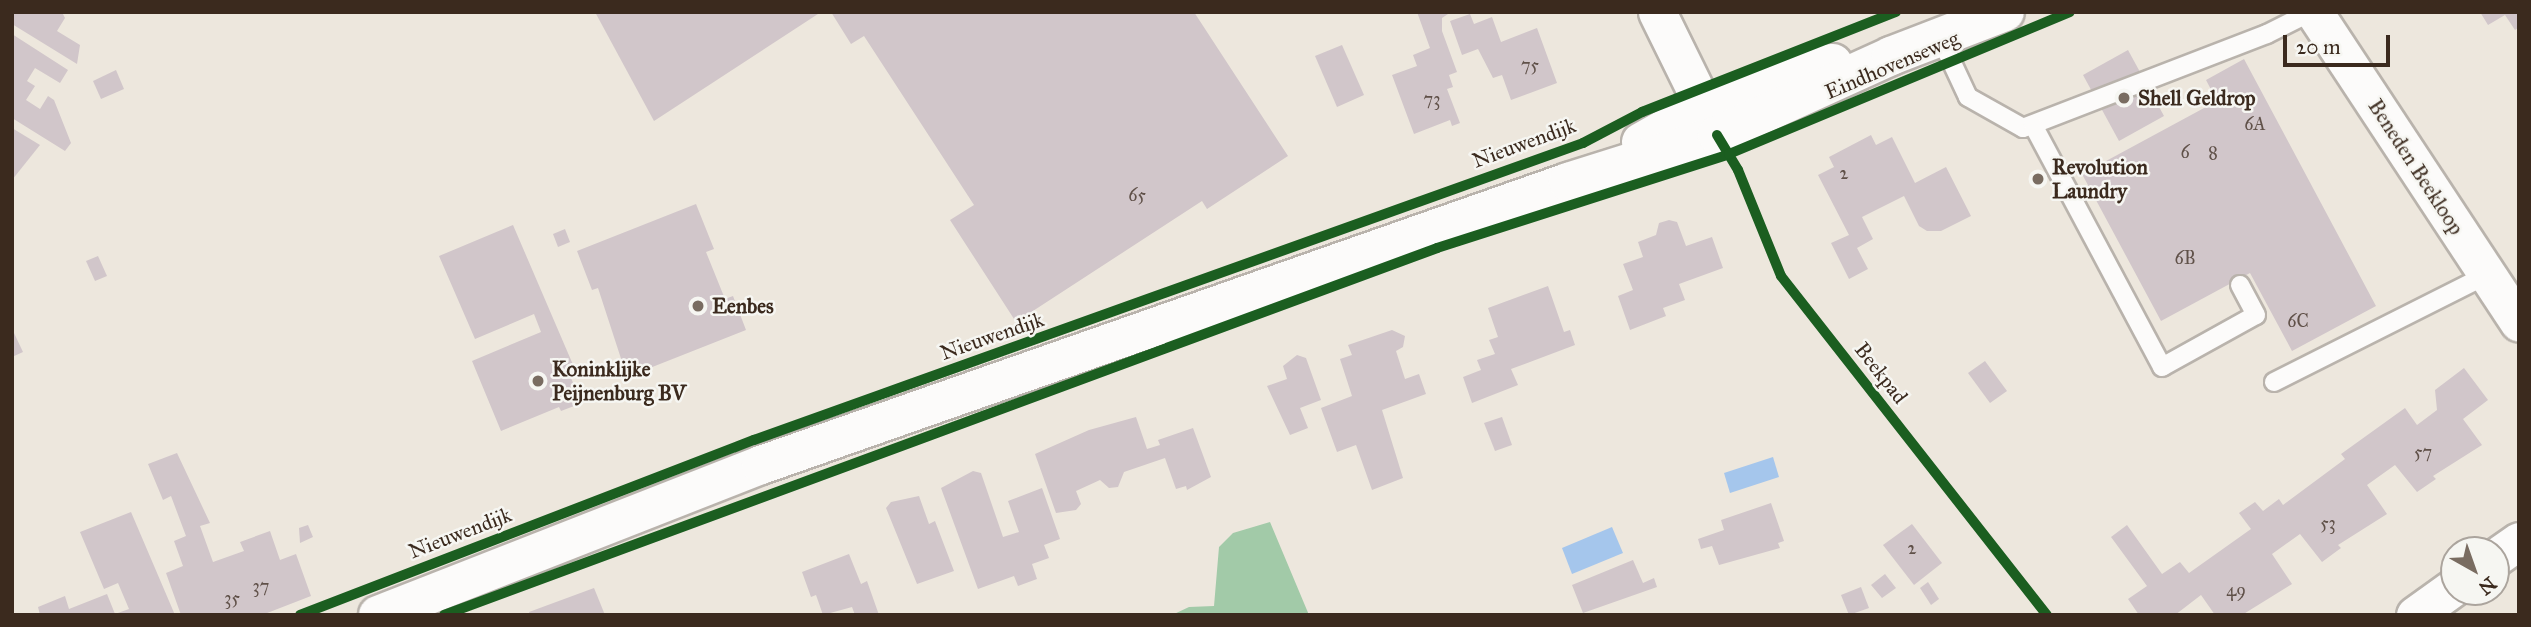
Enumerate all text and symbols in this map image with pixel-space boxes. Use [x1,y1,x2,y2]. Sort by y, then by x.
scale bar [2286,21,2393,65]
street label: Eindhovenseweg [1821,25,1963,105]
text: 20 m [2296,34,2341,60]
house number: 75 [1521,54,1539,76]
place label: Shell Geldrop [2138,85,2256,111]
house number: 73 [1424,88,1440,110]
marker: Shell Geldrop [2116,90,2132,106]
street label: Beneden Beekloop [2363,94,2469,240]
street label: Nieuwendijk [1469,113,1579,173]
house number: 6A [2244,113,2266,135]
house number: 6 [2180,141,2190,163]
house number: 8 [2208,142,2218,164]
place label: Revolution Laundry [2052,154,2148,204]
house number: 2 [1840,162,1848,184]
marker: Revolution Laundry [2030,171,2046,187]
house number: 65 [1128,184,1146,206]
house number: 6B [2174,247,2196,269]
place label: Eenbes [712,293,774,319]
marker: Eenbes [690,298,706,314]
street label: Nieuwendijk [937,307,1047,365]
house number: 6C [2287,310,2309,332]
street label: Beekpad [1849,337,1913,409]
place label: Koninklijke Peijnenburg BV [552,356,686,406]
marker: Koninklijke Peijnenburg BV [530,373,546,389]
house number: 57 [2414,441,2432,463]
street label: Nieuwendijk [405,502,515,564]
house number: 53 [2320,512,2336,534]
north arrow [2440,536,2510,606]
house number: 2 [1908,537,1916,559]
text: N [2474,572,2501,600]
house number: 37 [253,575,269,597]
house number: 49 [2226,579,2246,601]
house number: 35 [224,587,240,609]

